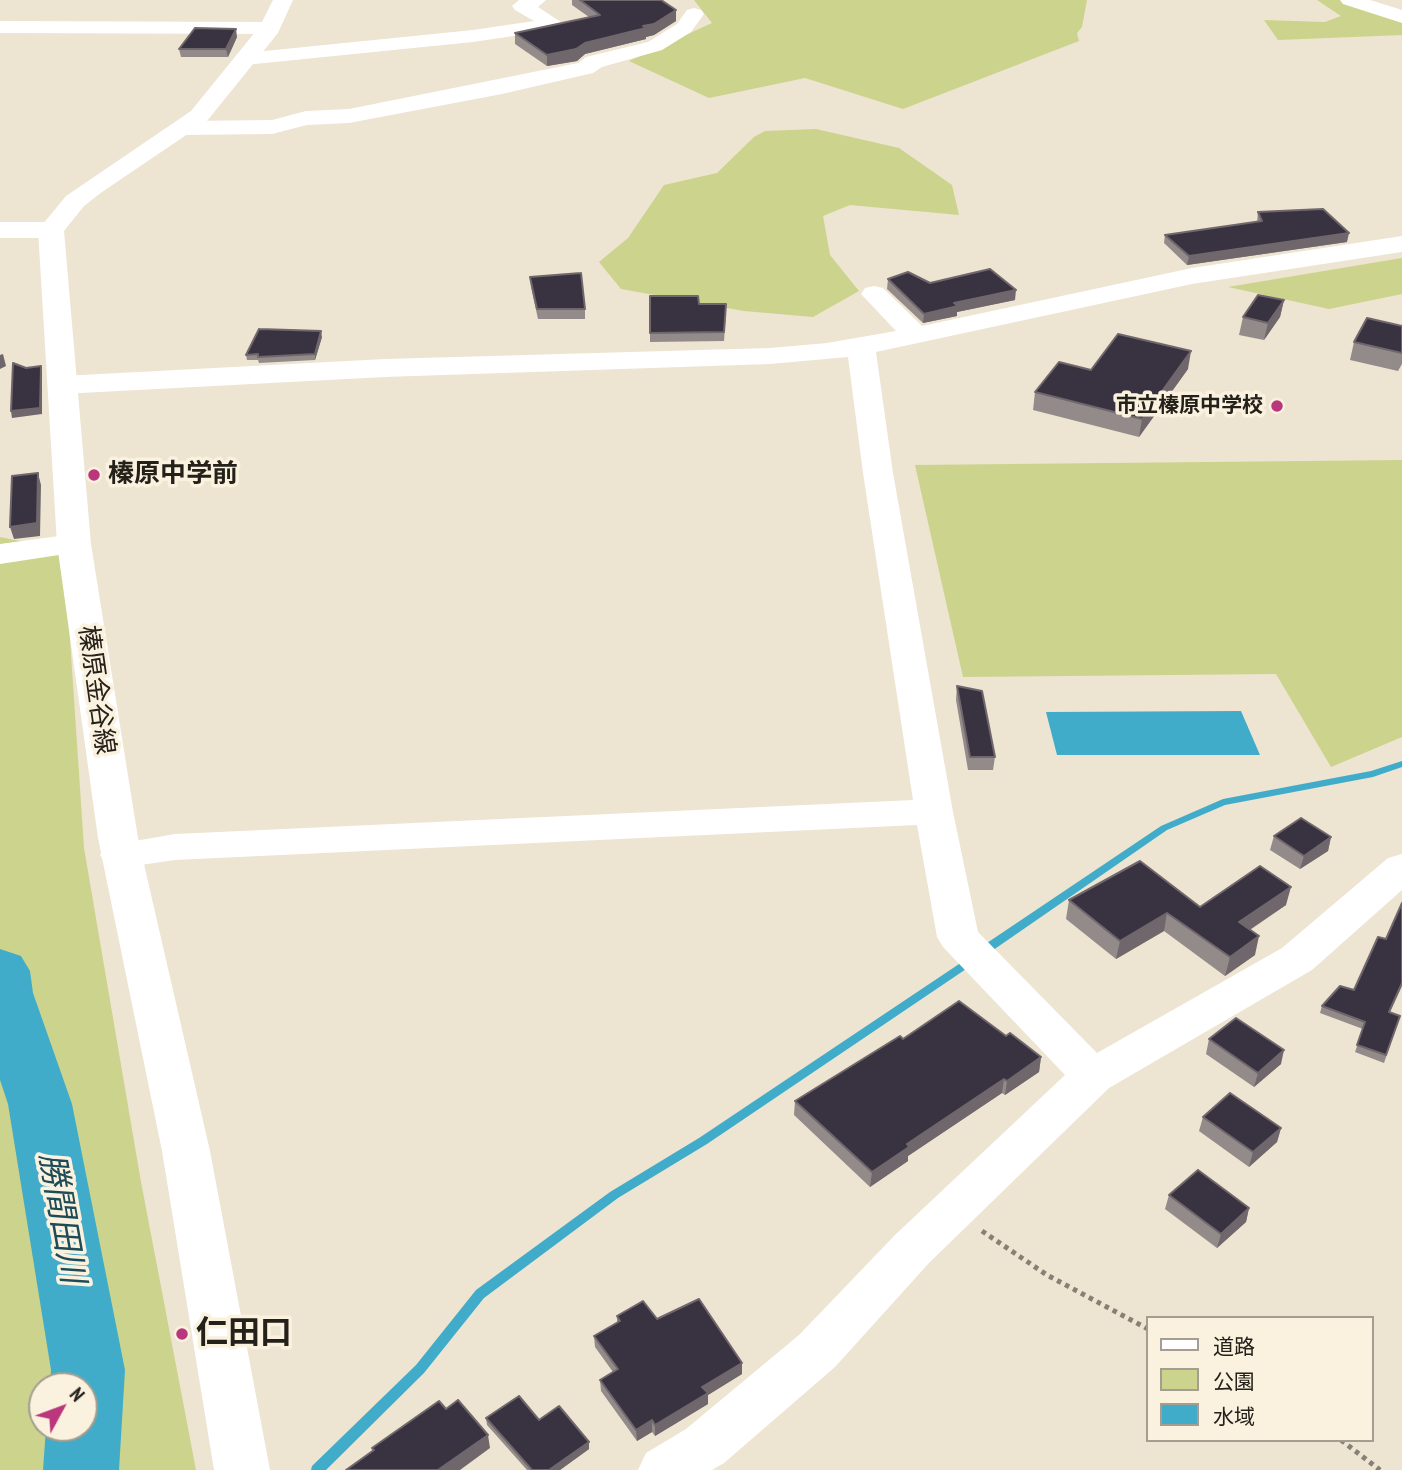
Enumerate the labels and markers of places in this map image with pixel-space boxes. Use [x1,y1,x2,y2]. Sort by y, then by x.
place label: 市立榛原中学校 [1116,393,1263,419]
marker: 市立榛原中学校 [1269,398,1285,414]
place label: 榛原中学前 [108,459,238,491]
marker: 榛原中学前 [86,467,102,483]
place label: 仁田口 [196,1315,292,1353]
marker: 仁田口 [174,1326,190,1342]

